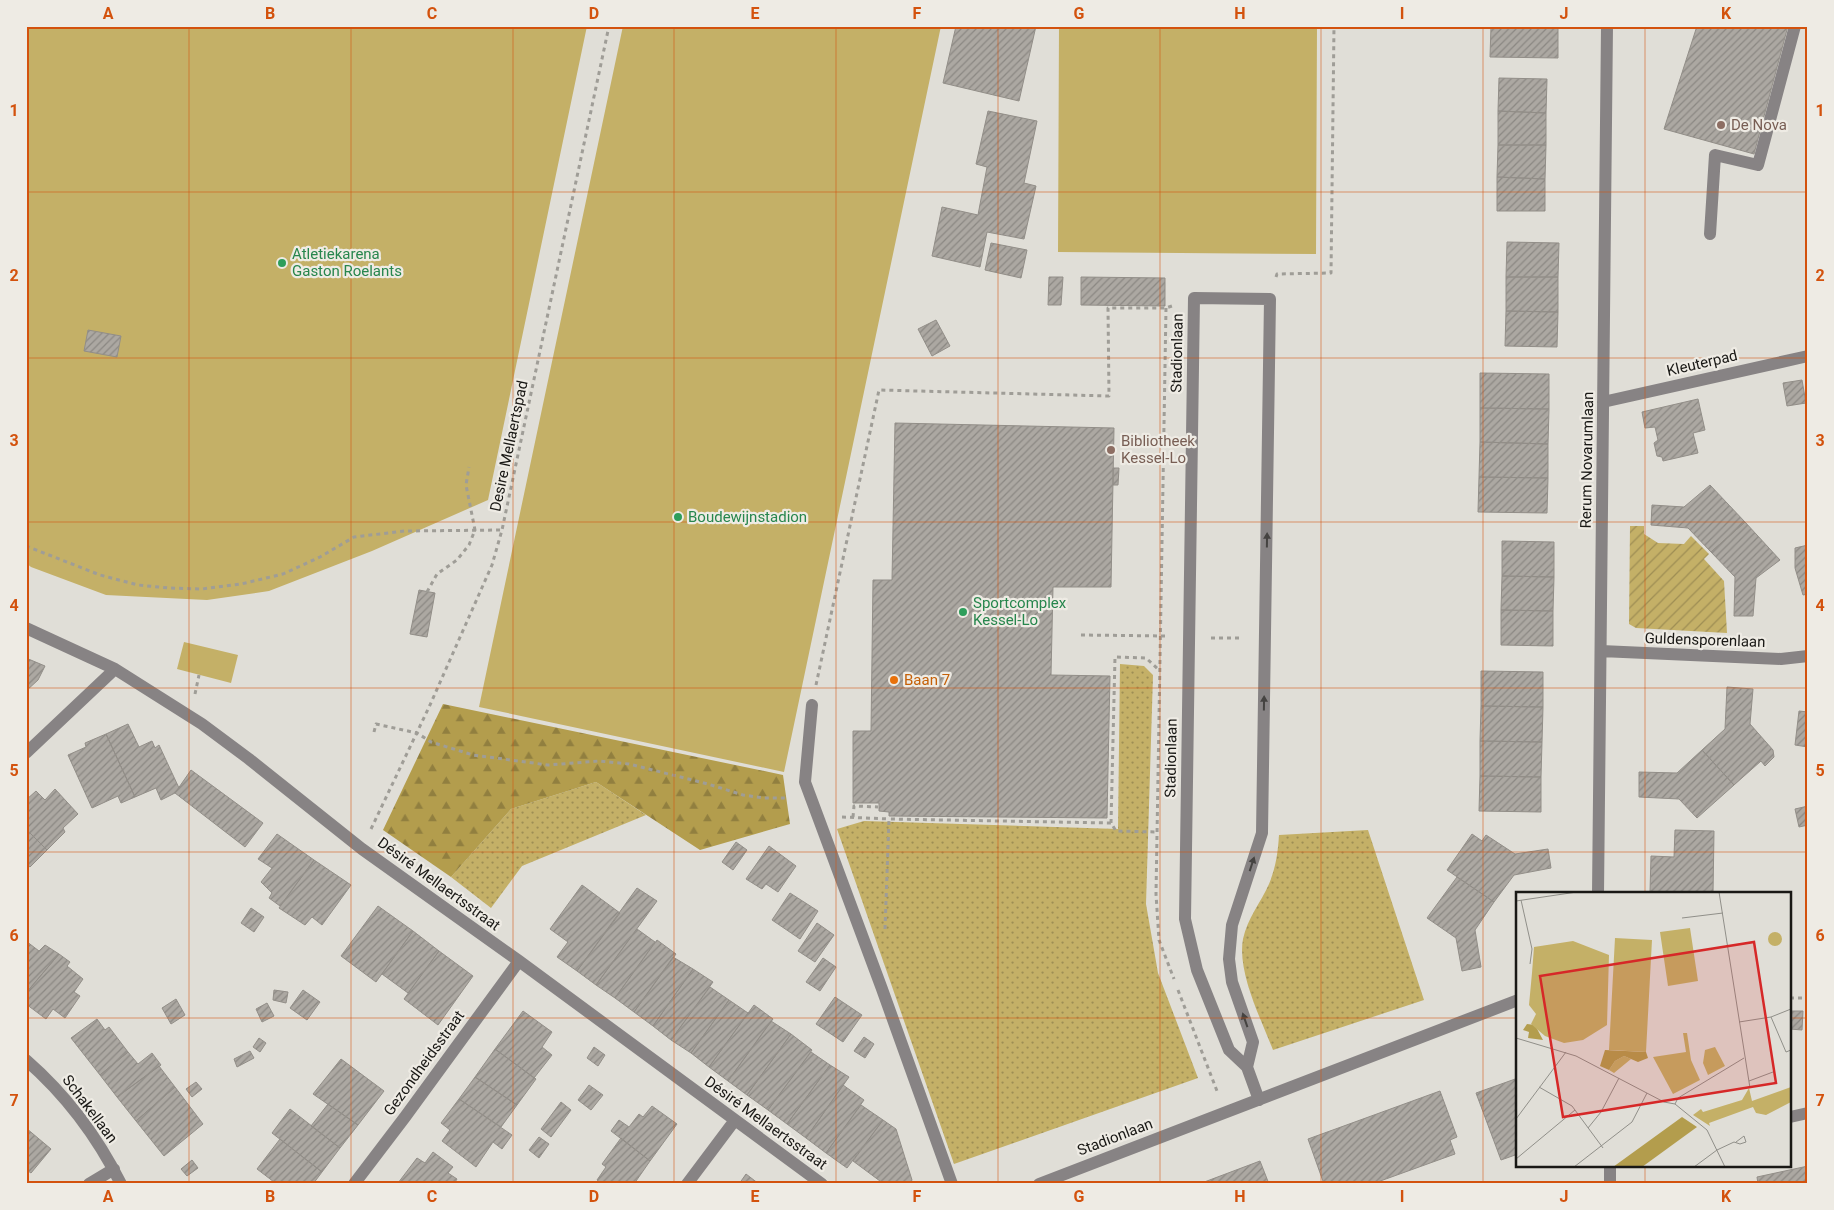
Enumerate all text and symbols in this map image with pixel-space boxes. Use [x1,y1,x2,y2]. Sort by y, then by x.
text: A [103,4,114,23]
text: B [265,4,275,23]
text: C [427,4,437,23]
text: D [589,4,599,23]
text: E [751,4,760,23]
text: F [913,4,922,23]
text: G [1074,4,1085,23]
text: H [1234,4,1246,23]
text: I [1400,4,1404,23]
text: J [1560,4,1568,23]
text: K [1721,4,1732,23]
text: 1 [9,101,19,120]
text: 1 [1815,101,1825,120]
place label: De Nova [1731,116,1787,134]
marker: De Nova [1715,119,1727,131]
place label: Atletiekarena Gaston Roelants [292,245,402,280]
marker: Atletiekarena Gaston Roelants [276,257,288,269]
text: 2 [9,266,19,285]
text: 2 [1815,266,1825,285]
street label: Stadionlaan [1167,313,1187,393]
street label: Kleuterpad [1665,346,1739,380]
street label: Desire Mellaertspad [486,379,532,513]
street label: Rerum Novarumlaan [1577,392,1597,528]
text: 3 [9,431,19,450]
text: 3 [1815,431,1825,450]
place label: Bibliotheek Kessel-Lo [1121,432,1195,467]
marker: Bibliotheek Kessel-Lo [1105,444,1117,456]
place label: Boudewijnstadion [688,508,807,526]
marker: Boudewijnstadion [672,511,684,523]
one-way arrow [1263,532,1271,548]
place label: Sportcomplex Kessel-Lo [973,594,1067,629]
text: 4 [9,596,19,615]
text: 4 [1815,596,1825,615]
marker: Sportcomplex Kessel-Lo [957,606,969,618]
street label: Guldensporenlaan [1644,629,1766,651]
place label: Baan 7 [904,671,950,689]
marker: Baan 7 [888,674,900,686]
one-way arrow [1260,694,1268,710]
street label: Stadionlaan [1161,718,1181,798]
text: 5 [9,761,19,780]
text: 5 [1815,761,1825,780]
street label: Désiré Mellaertsstraat [374,834,504,935]
one-way arrow [1249,856,1257,871]
inset map [1516,892,1792,1168]
text: 6 [9,926,19,945]
text: 6 [1815,926,1825,945]
street label: Gezondheidsstraat [380,1007,468,1119]
one-way arrow [1241,1013,1248,1028]
street label: Schakellaan [59,1071,121,1147]
street label: Désiré Mellaertsstraat [701,1073,831,1174]
text: 7 [9,1091,19,1110]
text: 7 [1815,1091,1825,1110]
street label: Stadionlaan [1075,1114,1155,1160]
text: A [103,1187,114,1206]
text: B [265,1187,275,1206]
text: C [427,1187,437,1206]
text: D [589,1187,599,1206]
text: E [751,1187,760,1206]
text: F [913,1187,922,1206]
text: G [1074,1187,1085,1206]
text: H [1234,1187,1246,1206]
text: I [1400,1187,1404,1206]
text: J [1560,1187,1568,1206]
text: K [1721,1187,1732,1206]

